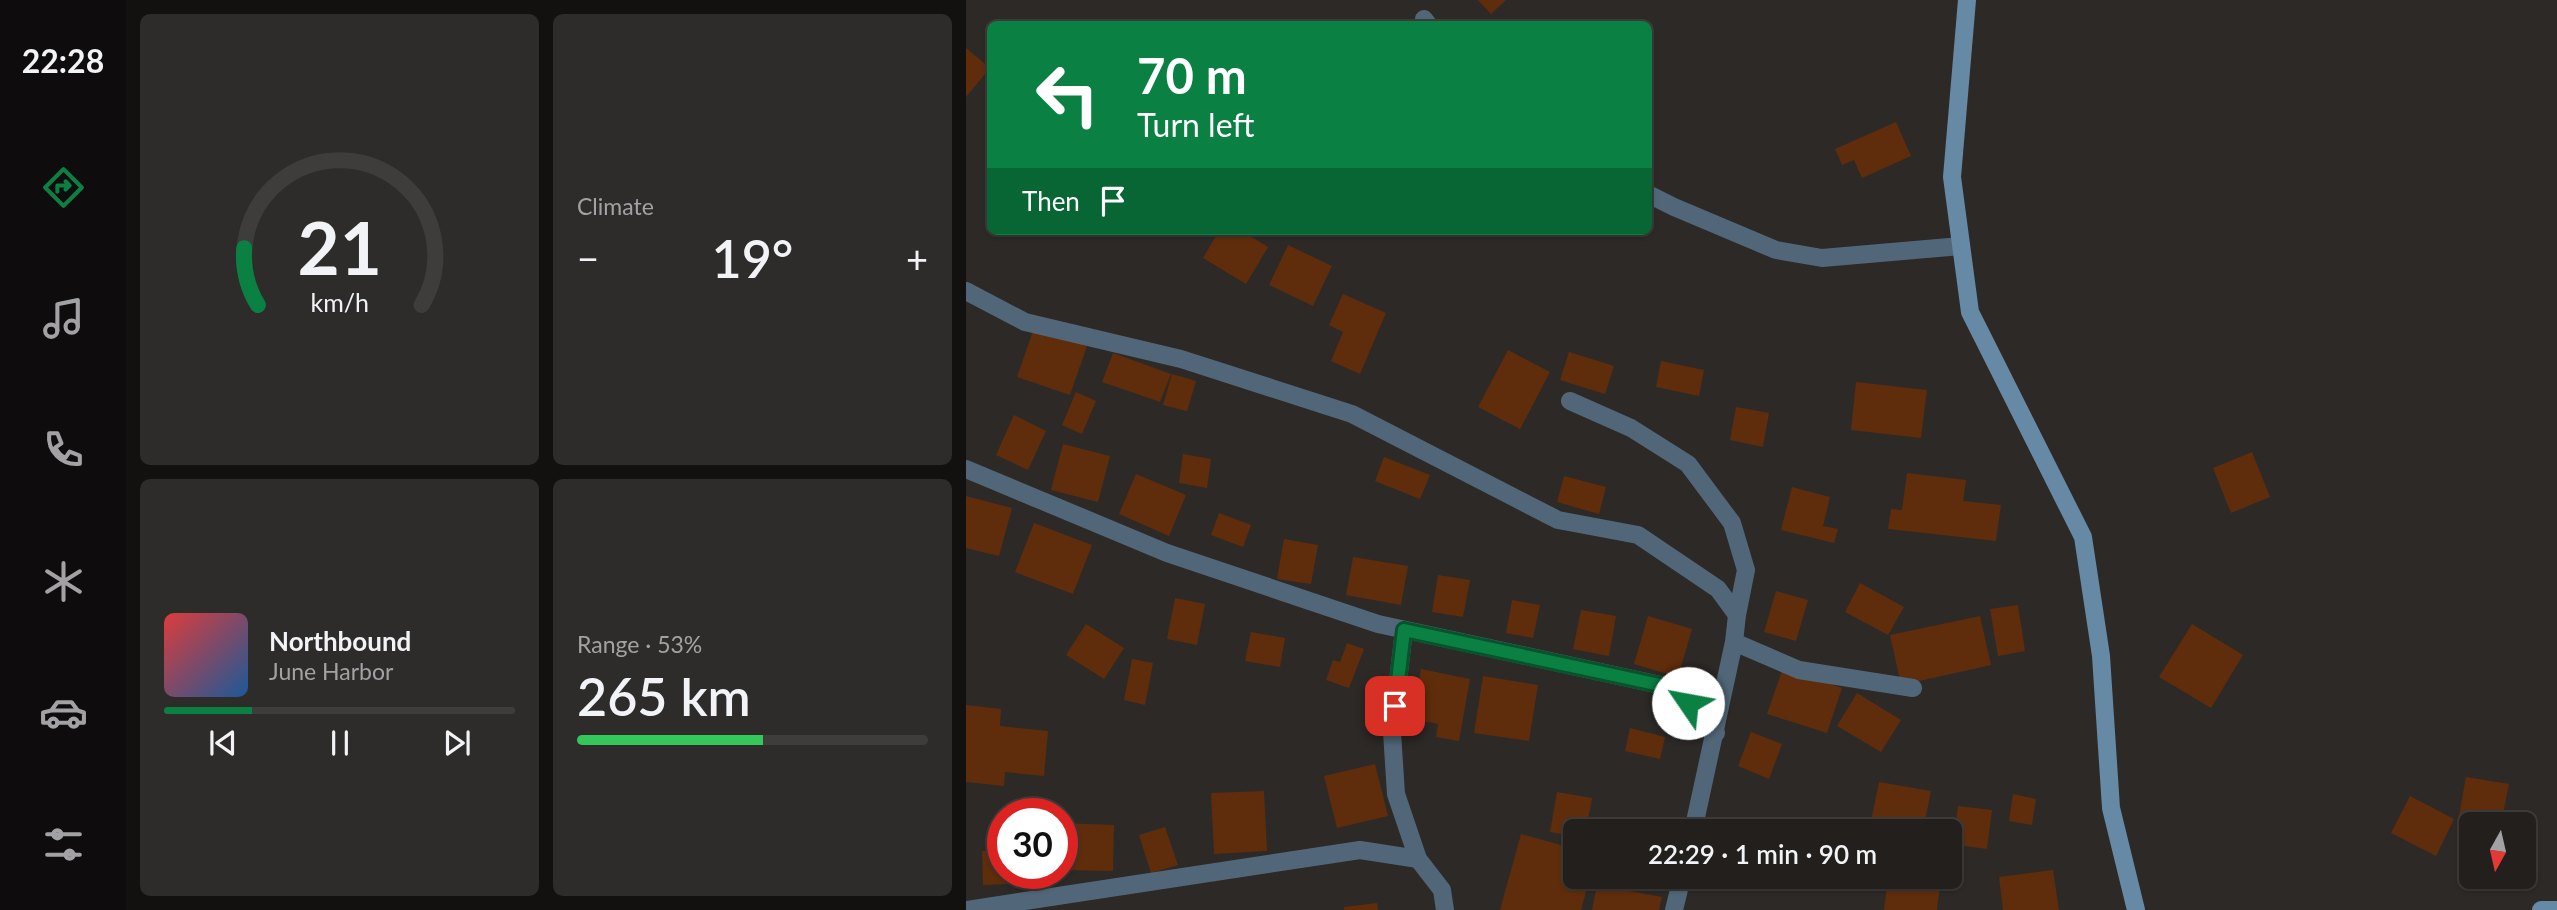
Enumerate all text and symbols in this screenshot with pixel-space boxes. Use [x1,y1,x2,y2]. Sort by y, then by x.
text: 22:28 [22,41,104,80]
text: 70 m [1137,46,1247,104]
icon: left [1022,49,1113,140]
text: Turn left [1137,105,1254,144]
icon: directions [39,163,88,212]
icon: arrive [1094,182,1132,220]
text: Then [1022,185,1080,217]
text: Climate [577,192,654,220]
text: 21 [297,204,382,292]
text: 19° [712,227,793,289]
text: − [577,235,599,281]
text: + [906,235,928,281]
text: km/h [310,287,369,317]
icon: music [39,294,88,343]
icon: phone [39,425,88,474]
icon: climate [39,557,88,606]
text: Northbound [269,625,411,657]
text: Range · 53% [577,630,702,658]
text: June Harbor [269,657,393,685]
text: 265 km [577,665,751,727]
position arrow [1651,666,1725,740]
pin [1365,676,1425,736]
icon: arrive [1376,687,1414,725]
icon: car [39,688,88,737]
icon: previous [204,724,242,762]
icon: pause [321,724,359,762]
icon: next [438,724,476,762]
speed limit sign: 30 [987,798,1078,889]
north arrow [2459,812,2536,889]
map controls [2459,812,2536,889]
icon: filters [39,820,88,869]
text: 22:29 · 1 min · 90 m [1648,838,1877,870]

